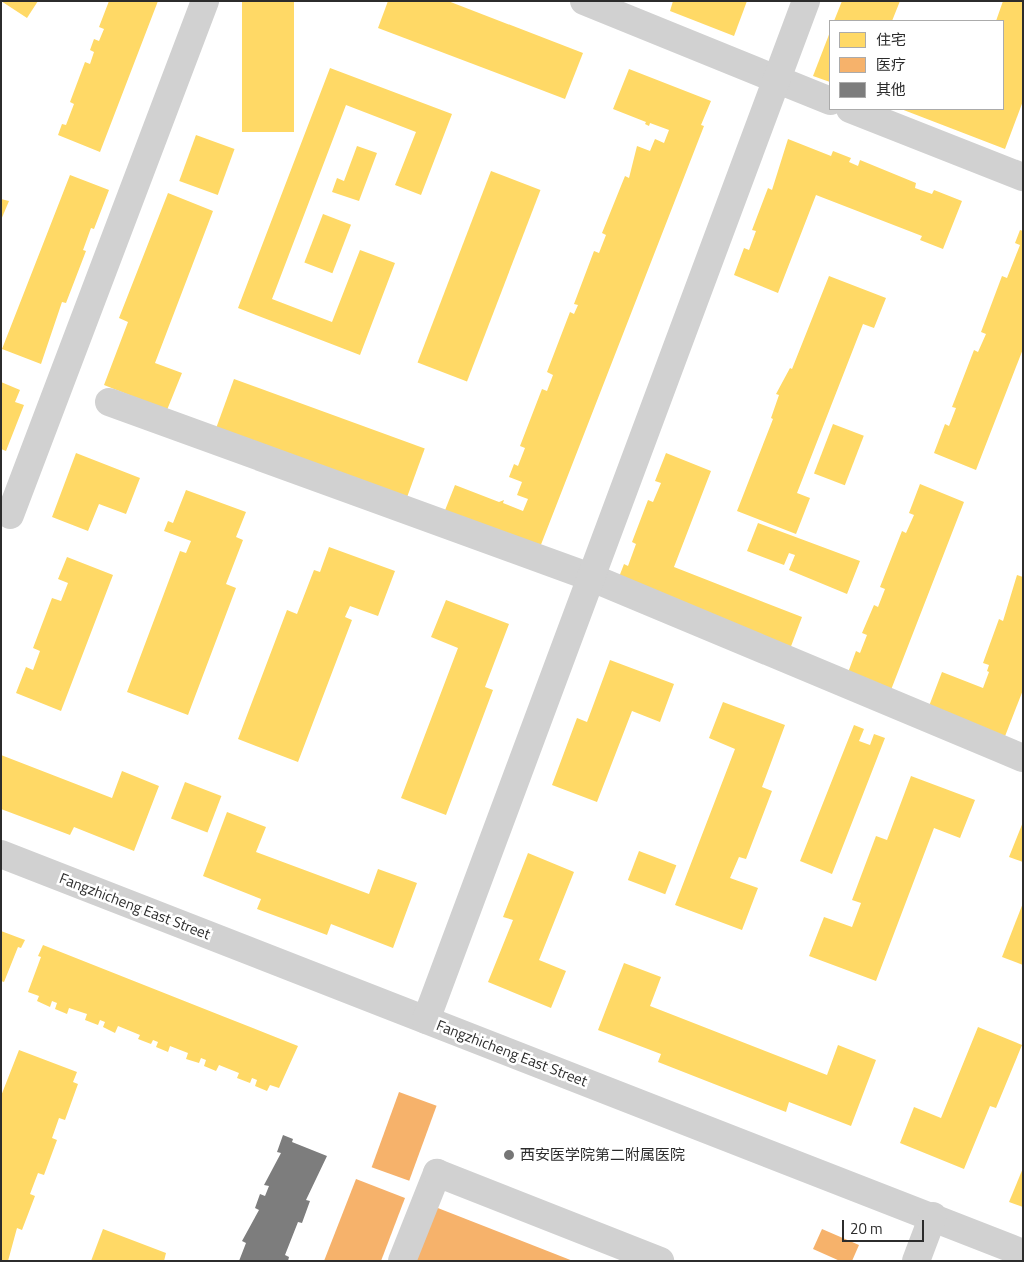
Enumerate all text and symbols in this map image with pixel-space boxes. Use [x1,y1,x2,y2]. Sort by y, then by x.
legend [829,20,1004,110]
text: 住宅 [876,28,906,51]
text: 医疗 [876,53,906,76]
text: 其他 [876,78,906,101]
street label: Fangzhicheng East Street [57,869,213,943]
street label: Fangzhicheng East Street [434,1016,590,1090]
place label: 西安医学院第二附属医院 [520,1146,685,1164]
marker: 西安医学院第二附属医院 [502,1148,516,1162]
scale bar [844,1210,926,1242]
text: 20 m [850,1217,883,1240]

